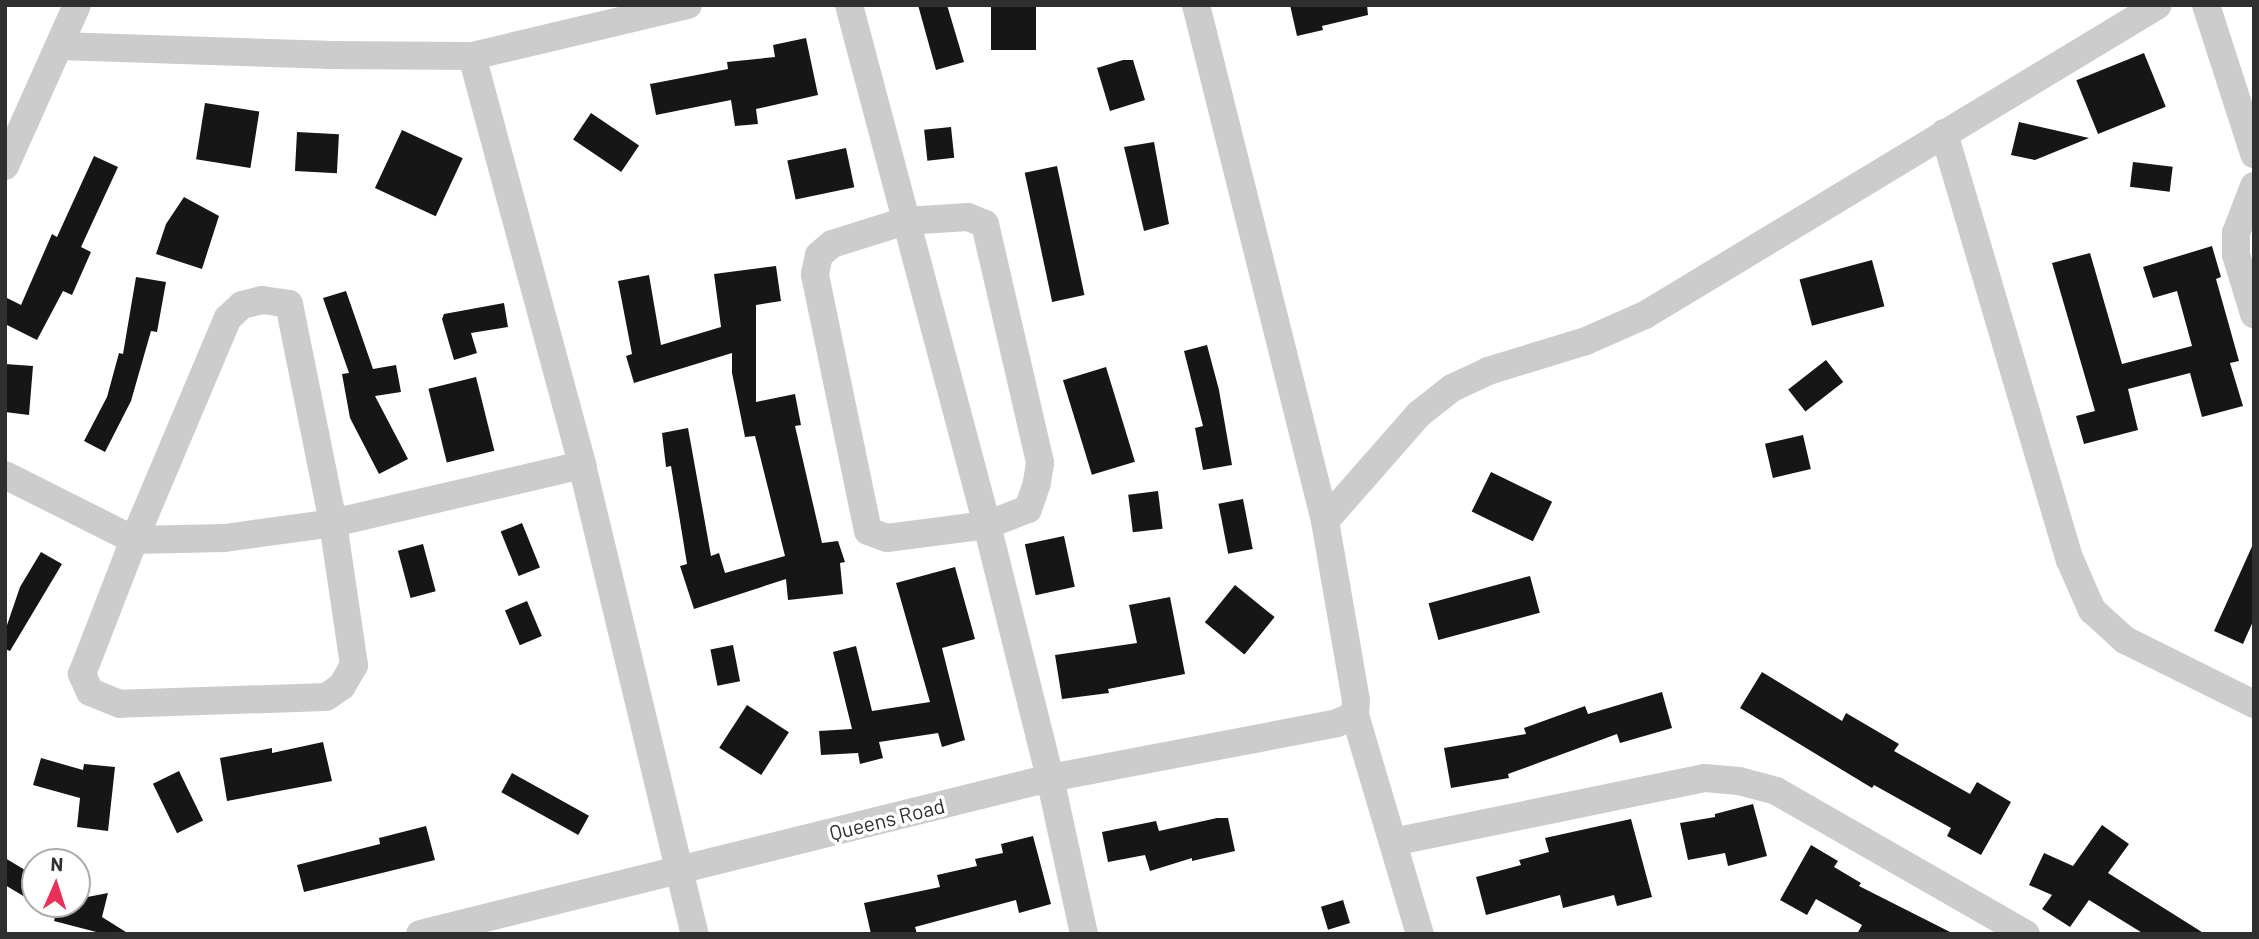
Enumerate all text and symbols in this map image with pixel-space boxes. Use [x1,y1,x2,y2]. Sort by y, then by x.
street label: Queens Road [827,793,947,845]
north arrow [21,848,91,918]
text: N [50,852,64,875]

